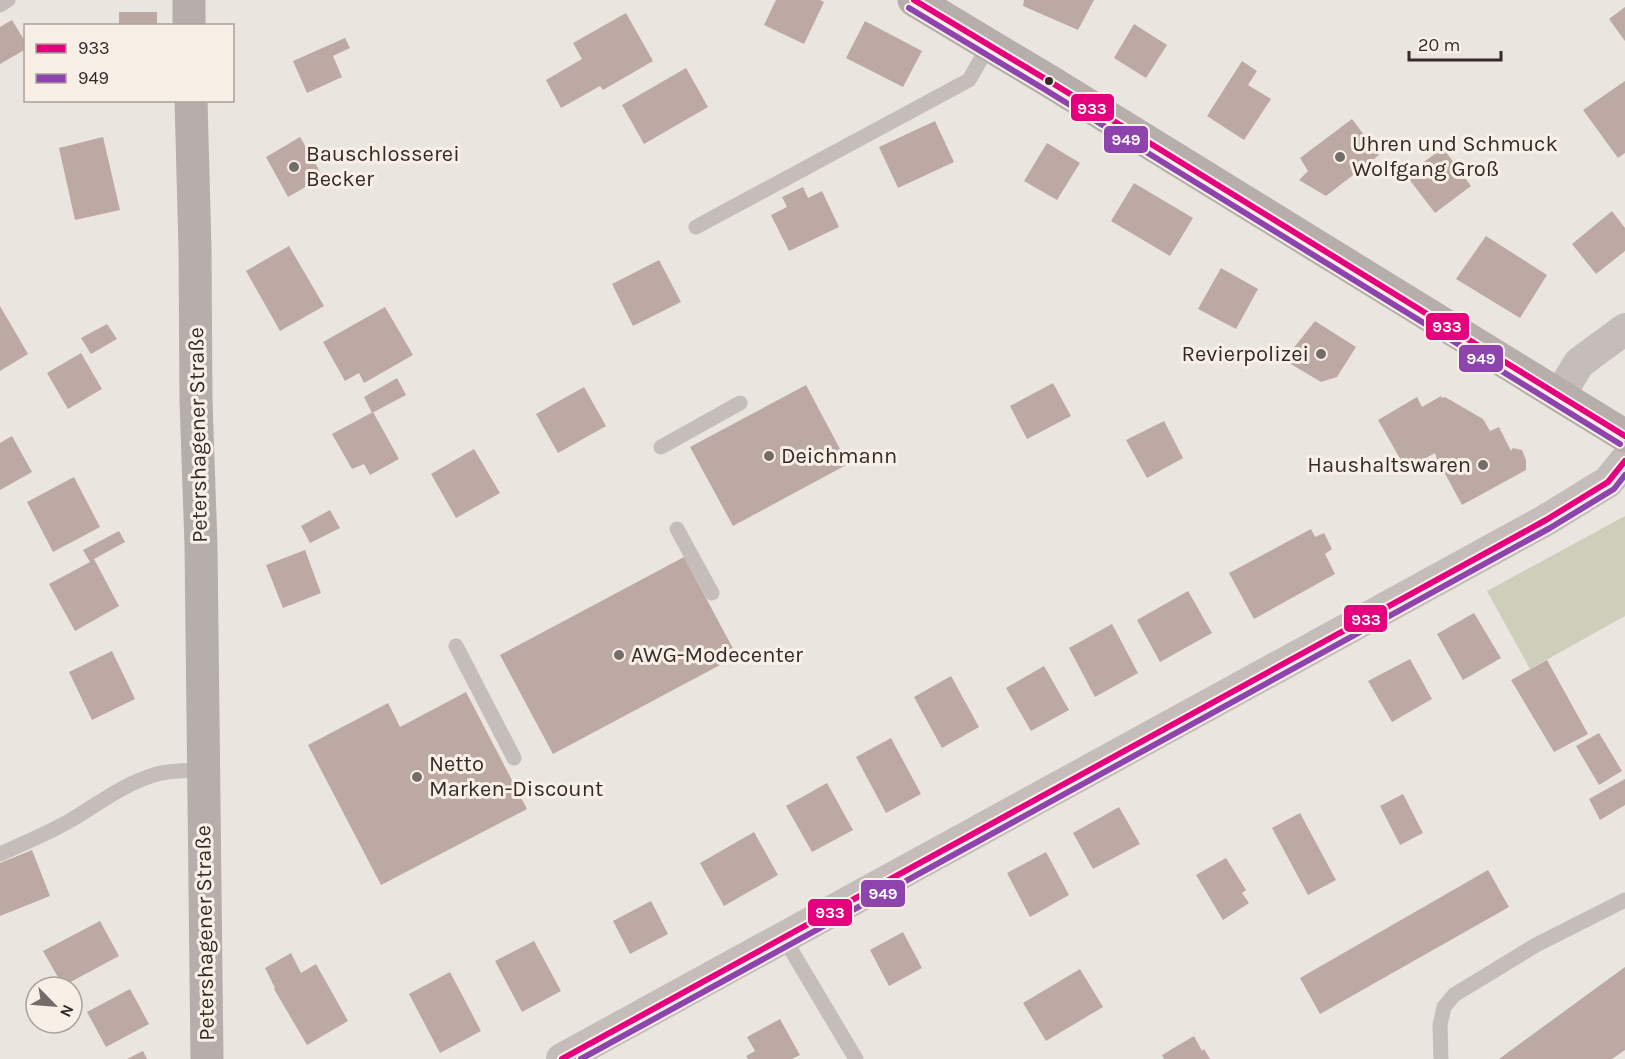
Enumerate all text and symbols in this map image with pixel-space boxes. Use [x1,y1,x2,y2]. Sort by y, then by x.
legend [24,24,234,102]
scale bar [1409,24,1500,62]
text: 20 m [1418,34,1460,56]
text: 933 [78,37,110,59]
text: 949 [78,67,109,89]
unlabelled marker [1043,75,1055,87]
line badge: 933 [1070,93,1115,122]
text: 933 [1077,99,1107,118]
line badge: 949 [1103,125,1149,154]
text: 949 [1111,130,1141,149]
place label: Uhren und Schmuck Wolfgang Groß [1352,131,1558,182]
place label: Bauschlosserei Becker [306,141,460,192]
marker: Uhren und Schmuck Wolfgang Groß [1333,150,1347,164]
marker: Bauschlosserei Becker [287,160,301,174]
line badge: 933 [1425,312,1470,341]
text: 933 [1432,317,1462,336]
street label: Petershagener Straße [183,327,213,543]
place label: Revierpolizei [1181,341,1309,367]
line badge: 949 [1458,344,1504,373]
marker: Revierpolizei [1314,347,1328,361]
text: 949 [1466,349,1496,368]
place label: Deichmann [781,443,897,469]
marker: Deichmann [762,449,776,463]
place label: Haushaltswaren [1307,452,1471,478]
marker: Haushaltswaren [1476,458,1490,472]
line badge: 933 [1343,604,1388,633]
text: 933 [1351,610,1381,629]
place label: AWG-Modecenter [631,642,803,668]
marker: AWG-Modecenter [612,648,626,662]
place label: Netto Marken-Discount [429,751,603,802]
marker: Netto Marken-Discount [410,770,424,784]
street label: Petershagener Straße [190,825,220,1041]
line badge: 949 [860,879,906,908]
text: 949 [868,884,898,903]
line badge: 933 [807,898,853,927]
text: 933 [815,903,845,922]
north arrow [24,975,84,1035]
text: N [56,1002,78,1020]

